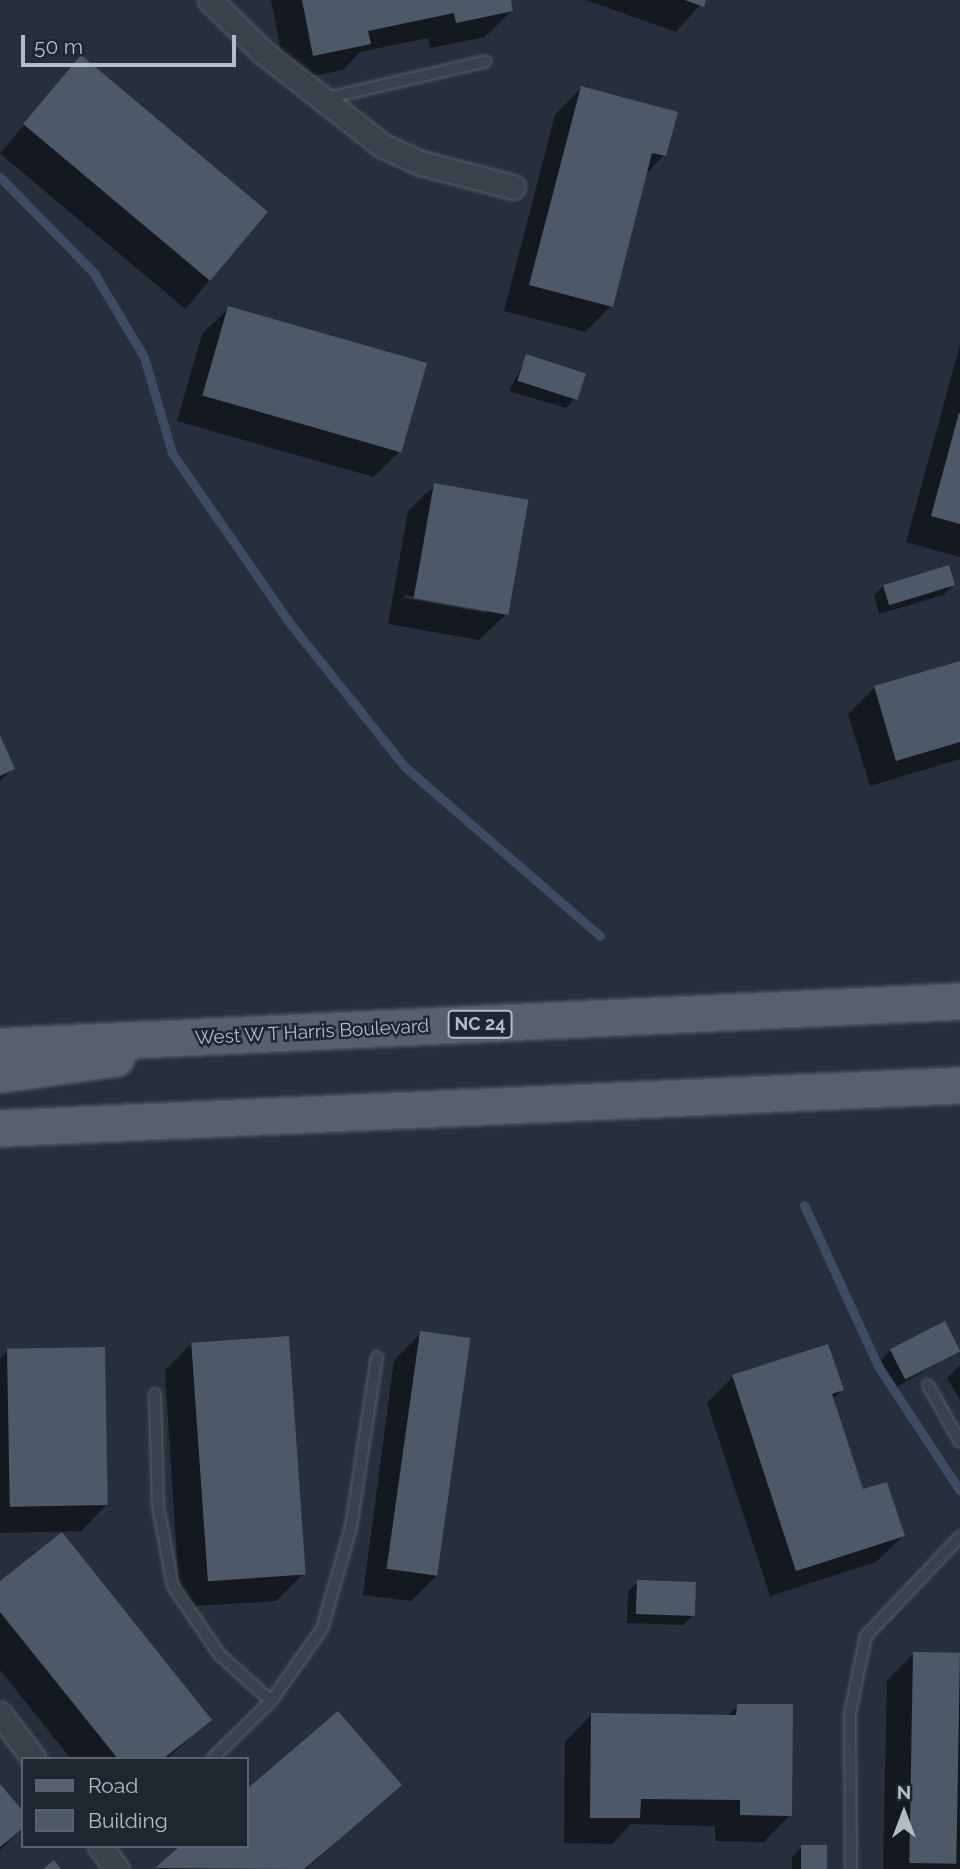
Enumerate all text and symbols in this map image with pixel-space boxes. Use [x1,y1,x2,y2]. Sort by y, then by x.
scale bar [24,21,240,65]
text: 50 m [34,34,83,59]
road number: NC 24 [447,1009,513,1038]
street label: West W T Harris Boulevard [193,1014,431,1050]
legend [21,1757,248,1848]
text: Road [88,1773,138,1798]
north arrow [869,1778,939,1848]
text: N [897,1781,911,1803]
text: Building [88,1808,168,1833]

